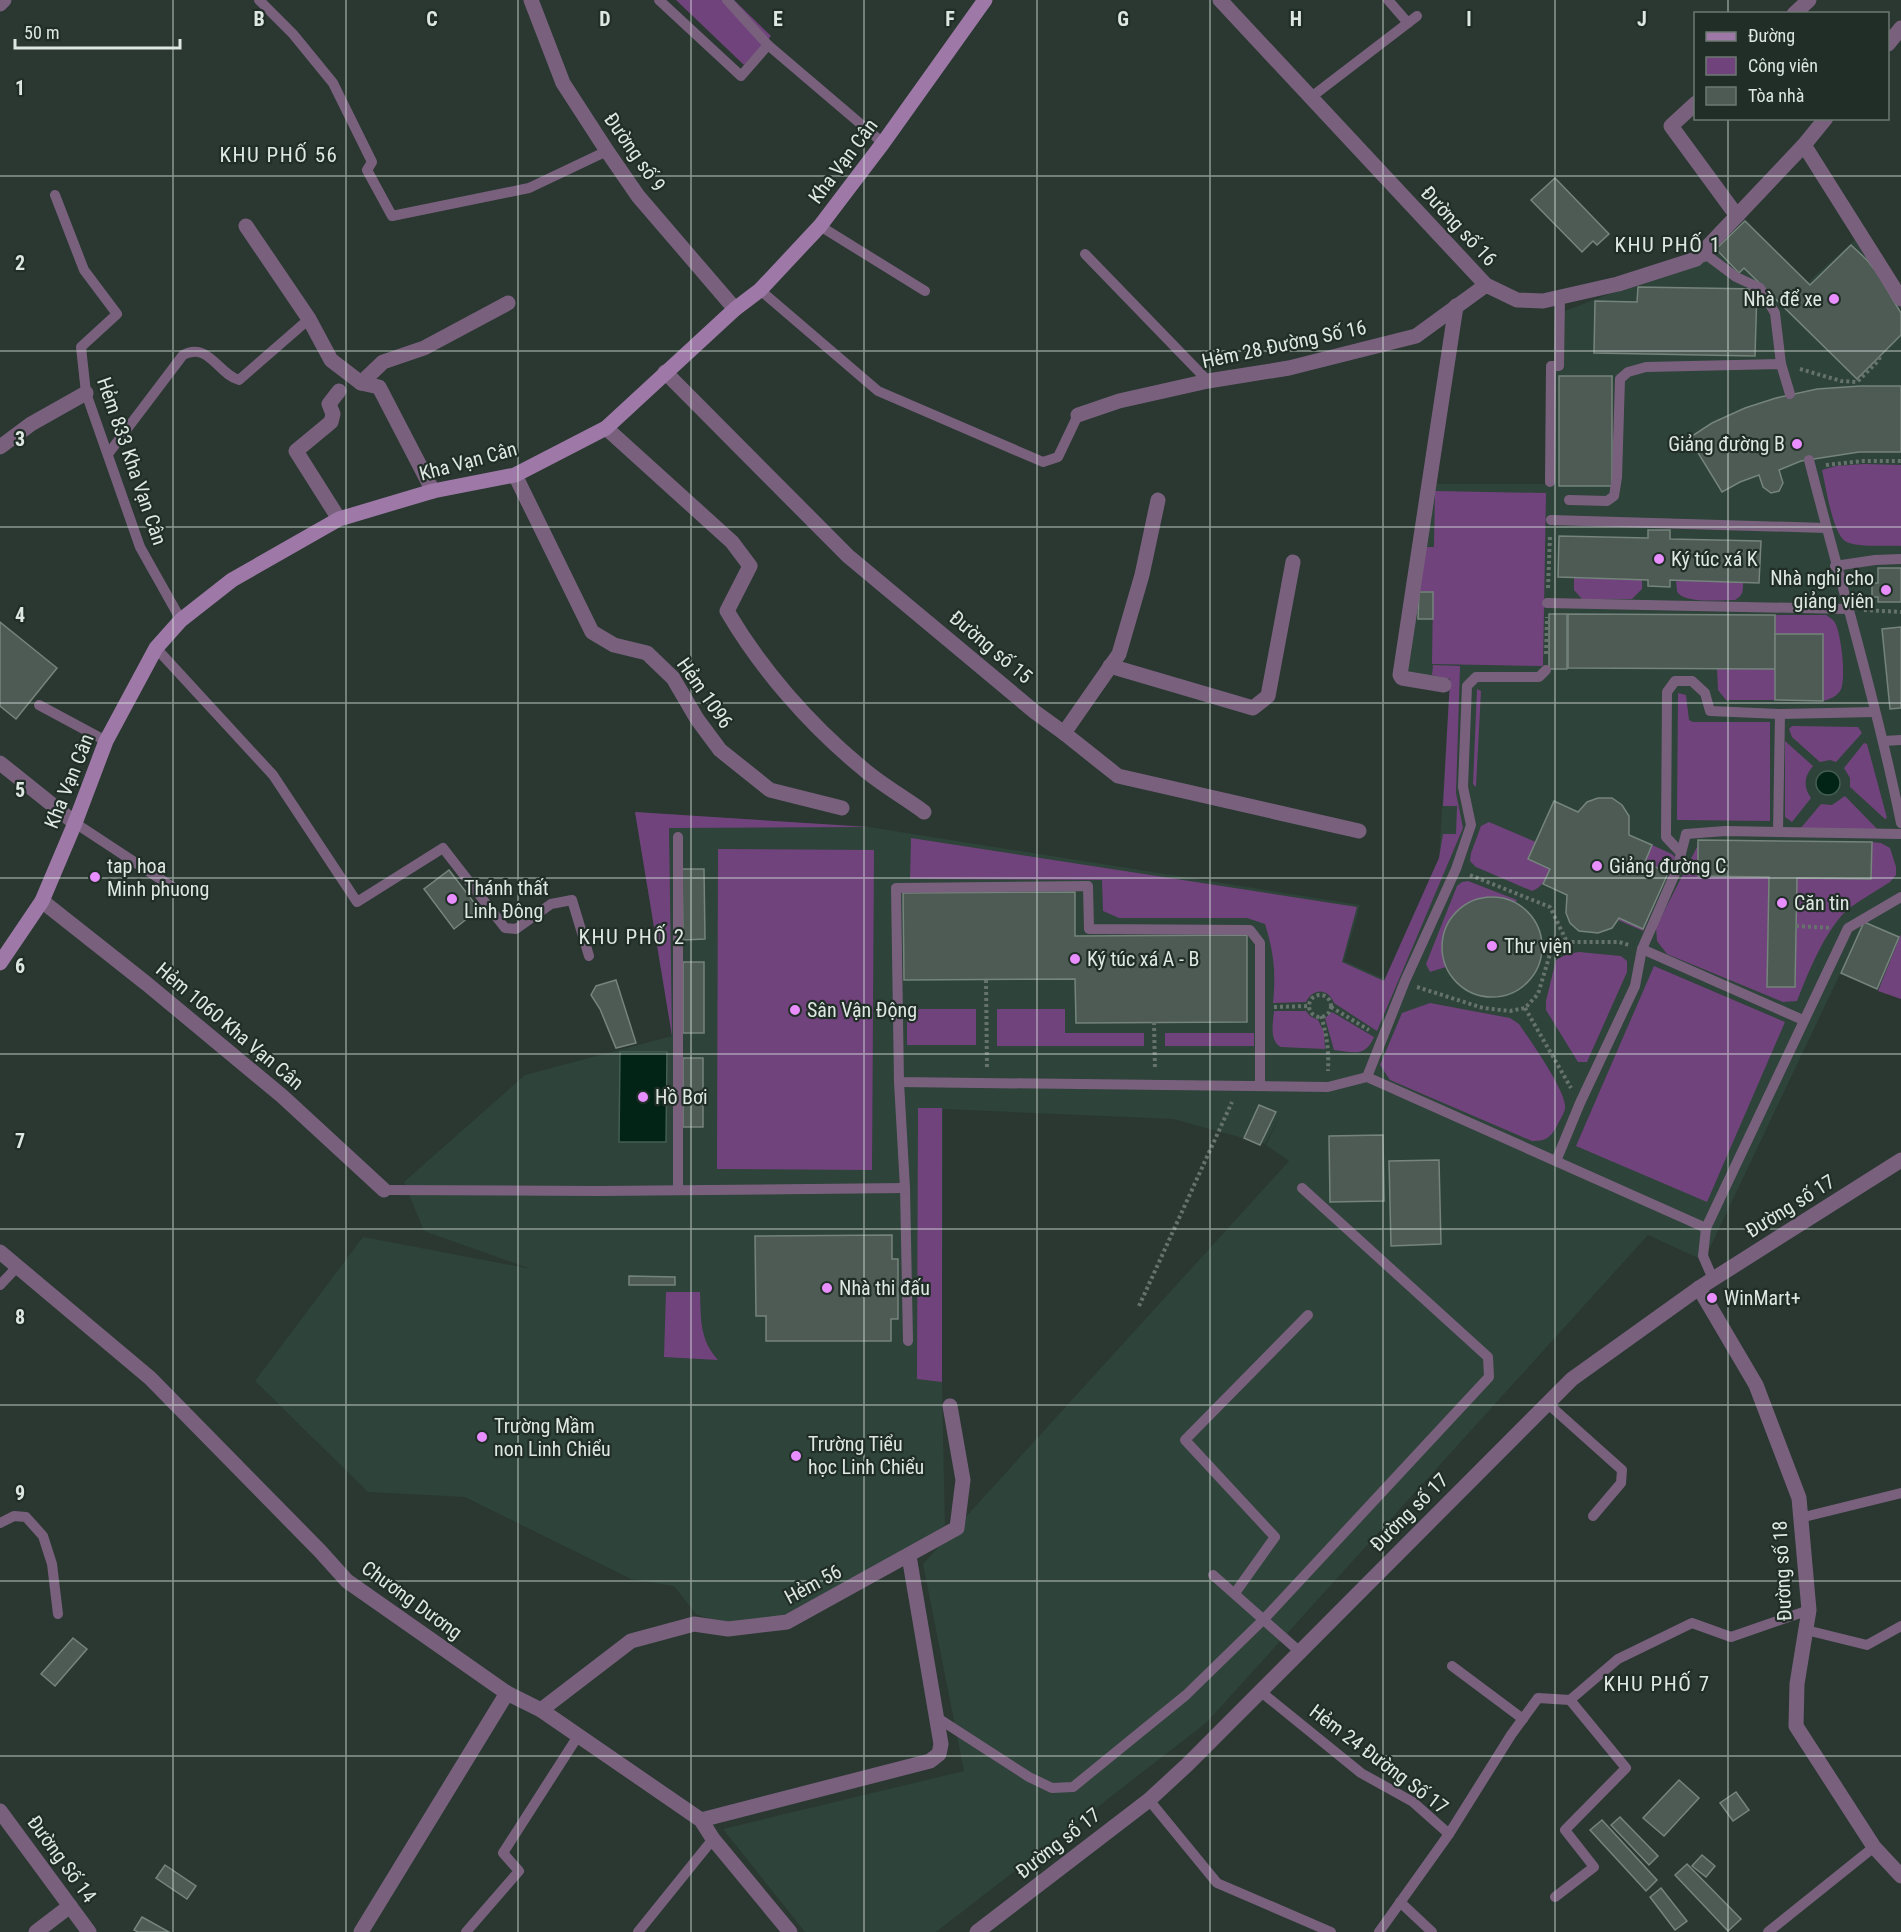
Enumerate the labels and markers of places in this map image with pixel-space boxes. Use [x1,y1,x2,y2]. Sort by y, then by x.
place label: Nhà để xe [1743,287,1822,311]
marker: Nhà để xe [1827,292,1841,306]
place label: Giảng đường B [1668,432,1785,456]
marker: Giảng đường B [1790,437,1804,451]
place label: Ký túc xá K [1671,547,1758,571]
marker: Ký túc xá K [1652,552,1666,566]
place label: Nhà nghỉ cho giảng viên [1770,566,1874,613]
marker: Nhà nghỉ cho giảng viên [1879,583,1893,597]
place label: tap hoa Minh phuong [107,854,209,901]
place label: Giảng đường C [1609,854,1726,878]
marker: Giảng đường C [1590,859,1604,873]
marker: tap hoa Minh phuong [88,870,102,884]
place label: Thánh thất Linh Đông [464,876,549,923]
place label: Căn tin [1794,891,1849,915]
marker: Thánh thất Linh Đông [445,892,459,906]
marker: Căn tin [1775,896,1789,910]
place label: Thư viện [1504,934,1572,958]
marker: Thư viện [1485,939,1499,953]
place label: Ký túc xá A - B [1087,947,1199,971]
marker: Ký túc xá A - B [1068,952,1082,966]
place label: Sân Vận Động [807,998,917,1022]
marker: Sân Vận Động [788,1003,802,1017]
place label: Hồ Bơi [655,1085,708,1109]
marker: Hồ Bơi [636,1090,650,1104]
place label: Nhà thi đấu [839,1276,930,1300]
marker: Nhà thi đấu [820,1281,834,1295]
place label: WinMart+ [1724,1286,1801,1310]
marker: WinMart+ [1705,1291,1719,1305]
place label: Trường Mầm non Linh Chiểu [494,1414,611,1461]
marker: Trường Mầm non Linh Chiểu [475,1430,489,1444]
place label: Trường Tiểu học Linh Chiểu [808,1432,924,1479]
marker: Trường Tiểu học Linh Chiểu [789,1449,803,1463]

